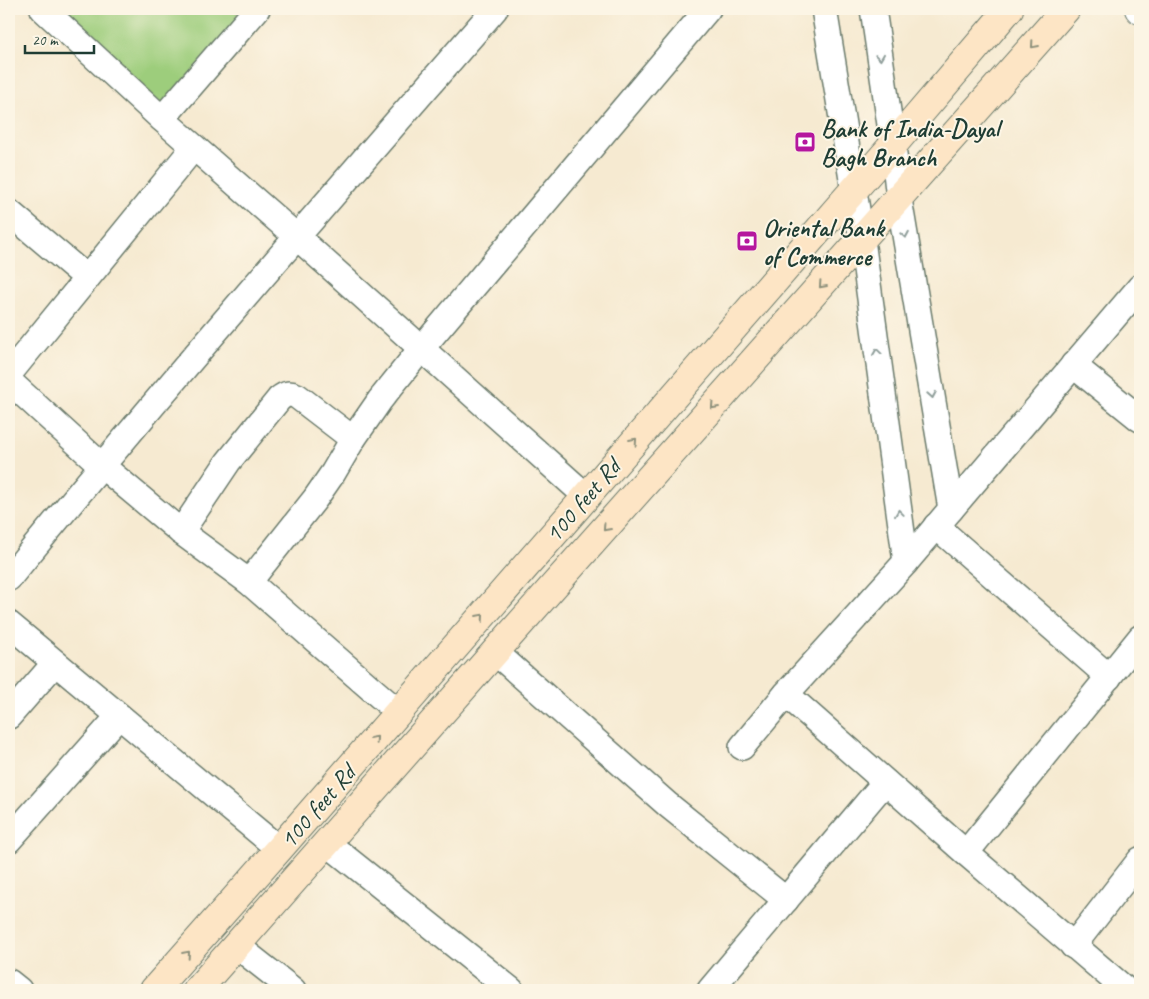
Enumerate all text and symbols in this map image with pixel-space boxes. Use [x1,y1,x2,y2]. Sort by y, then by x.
scale bar [25,22,94,54]
text: 20 m [32,31,59,50]
one-way arrow [1031,40,1040,49]
one-way arrow [874,53,885,61]
place label: Bank of India-Dayal Bagh Branch [821,113,1004,174]
bank icon: Bank of India-Dayal Bagh Branch [793,130,817,154]
place label: Oriental Bank of Commerce [763,212,886,273]
bank icon: Oriental Bank of Commerce [735,229,759,253]
one-way arrow [899,231,909,240]
one-way arrow [819,279,828,288]
one-way arrow [872,348,883,356]
one-way arrow [926,391,936,400]
one-way arrow [711,401,720,410]
one-way arrow [628,438,637,447]
street label: 100 feet Rd [538,450,630,549]
one-way arrow [895,509,905,518]
one-way arrow [603,522,612,531]
one-way arrow [475,613,484,622]
one-way arrow [369,736,378,745]
street label: 100 feet Rd [273,756,365,855]
one-way arrow [181,950,190,959]

